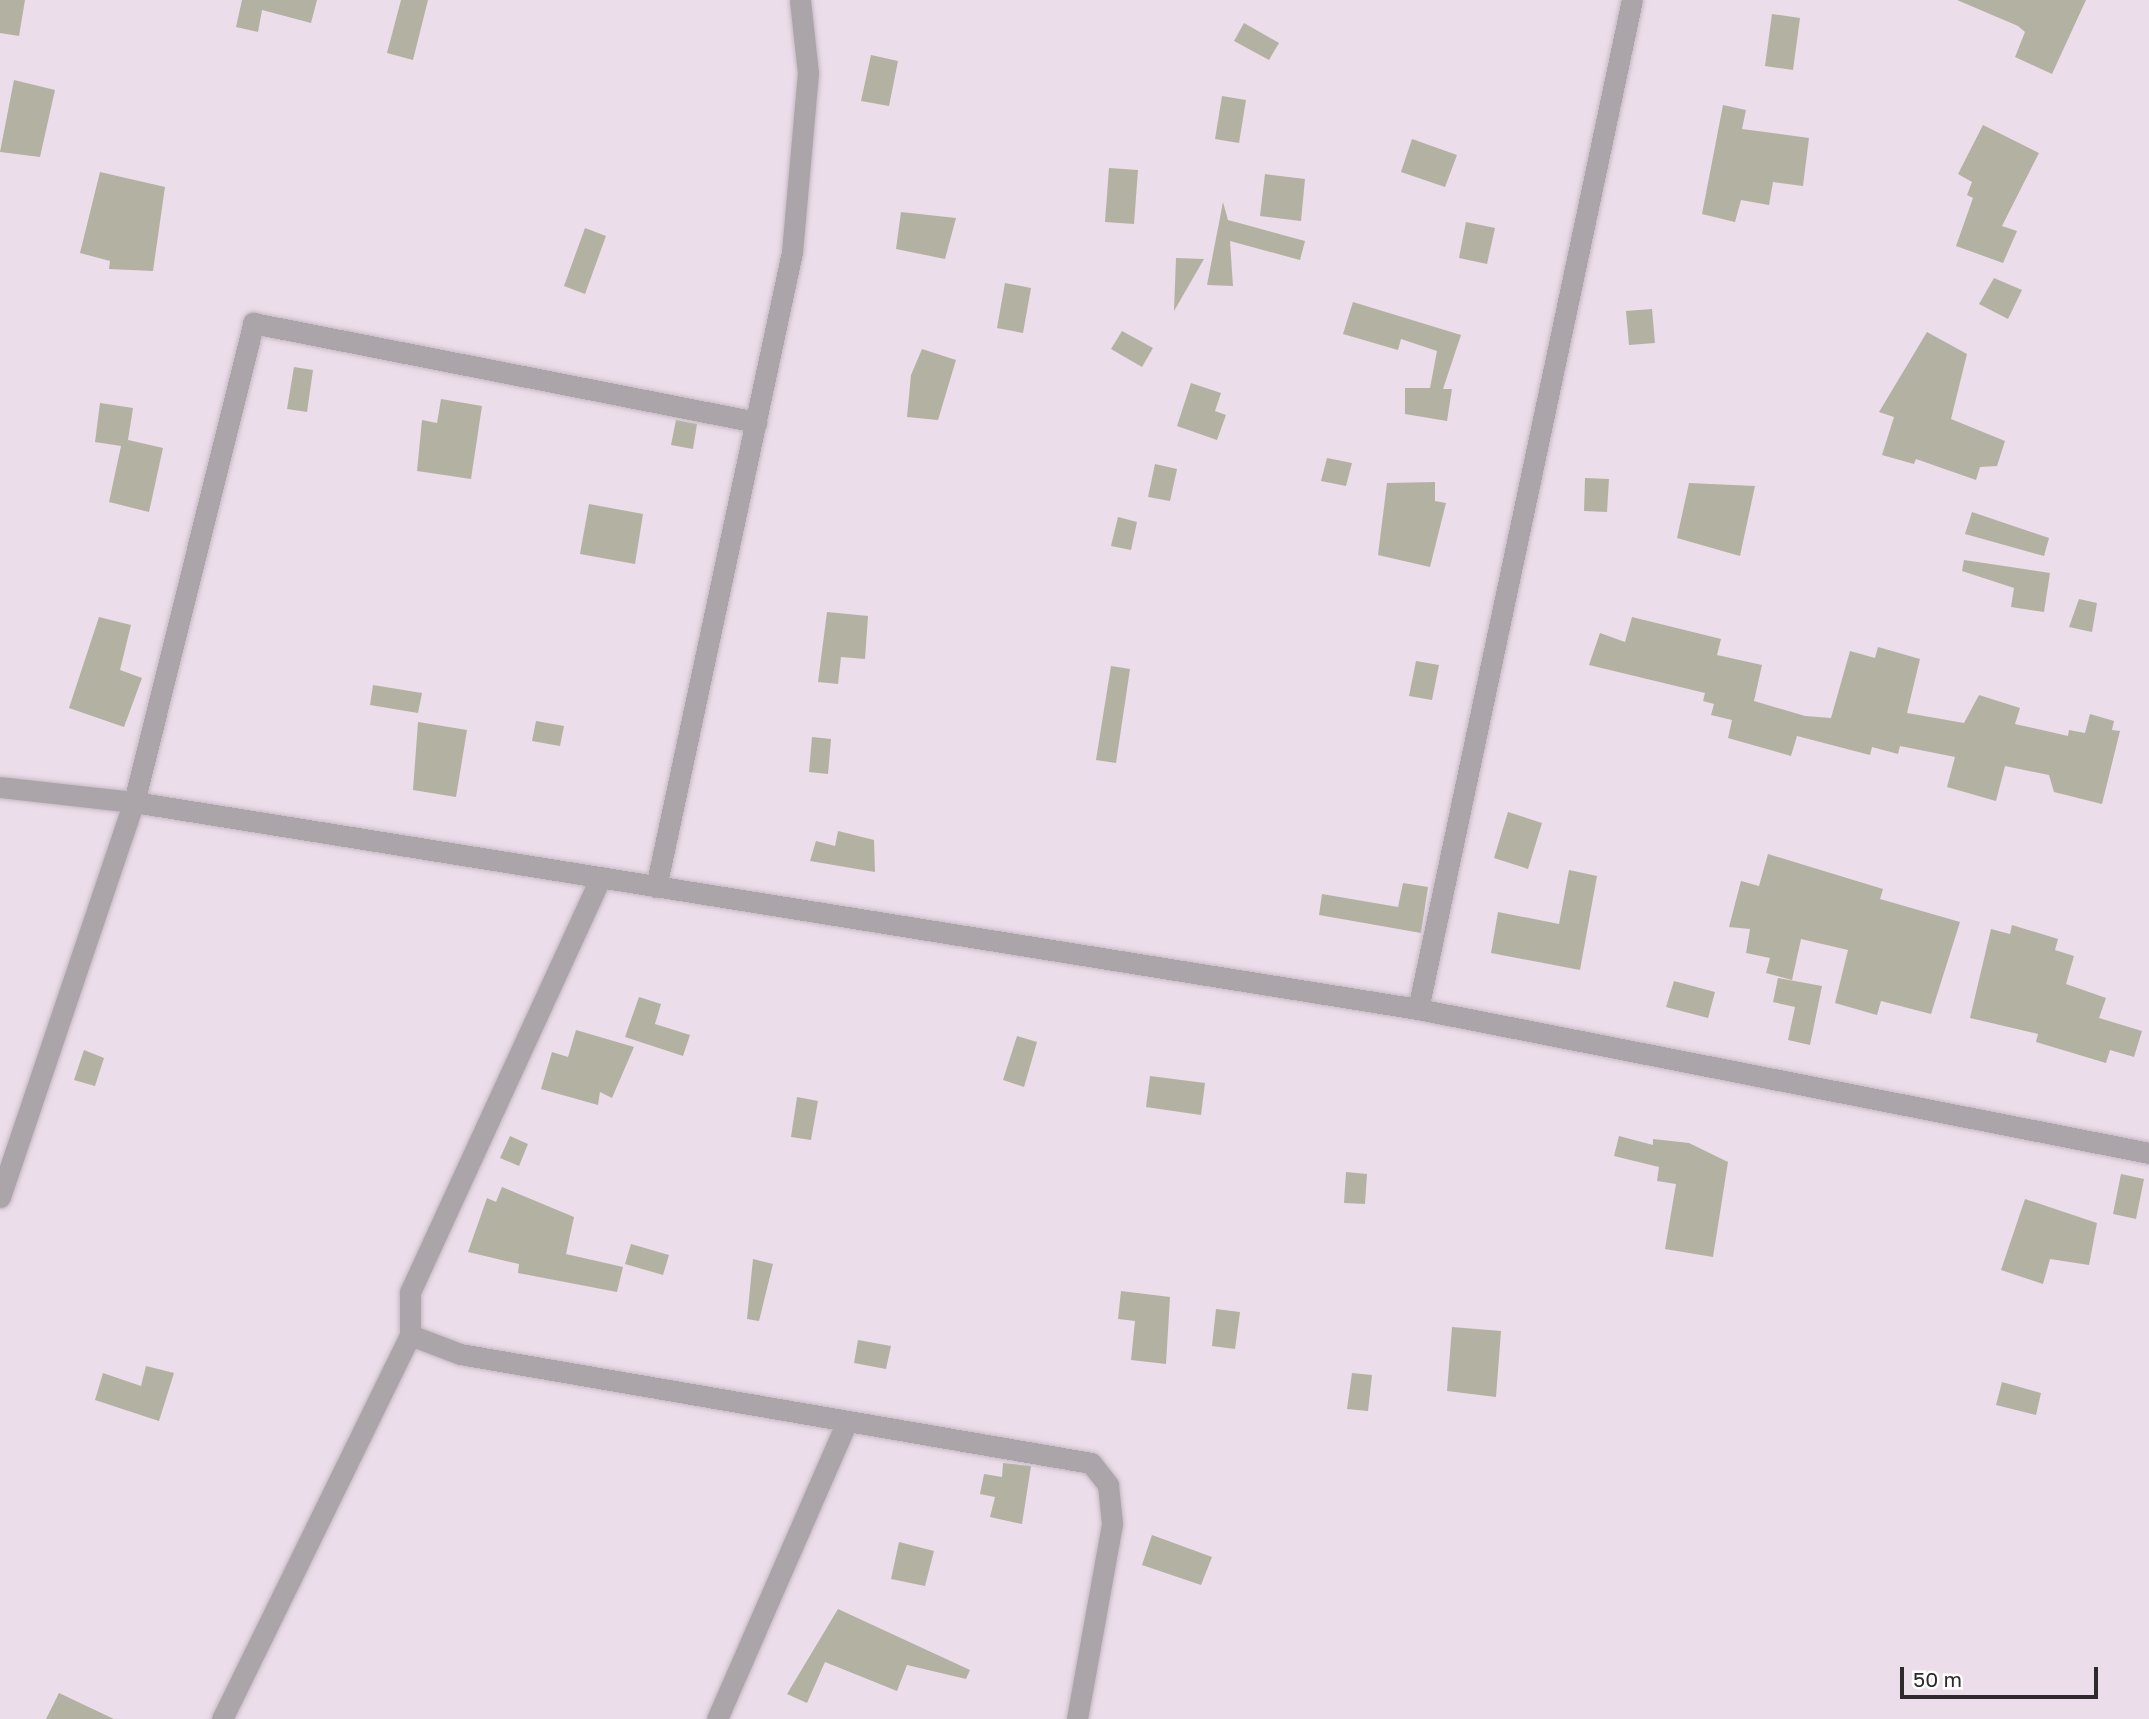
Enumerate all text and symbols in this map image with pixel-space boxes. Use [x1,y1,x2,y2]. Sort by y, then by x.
scale bar [1904,1652,2102,1696]
text: 50 m [1913,1666,1962,1692]

